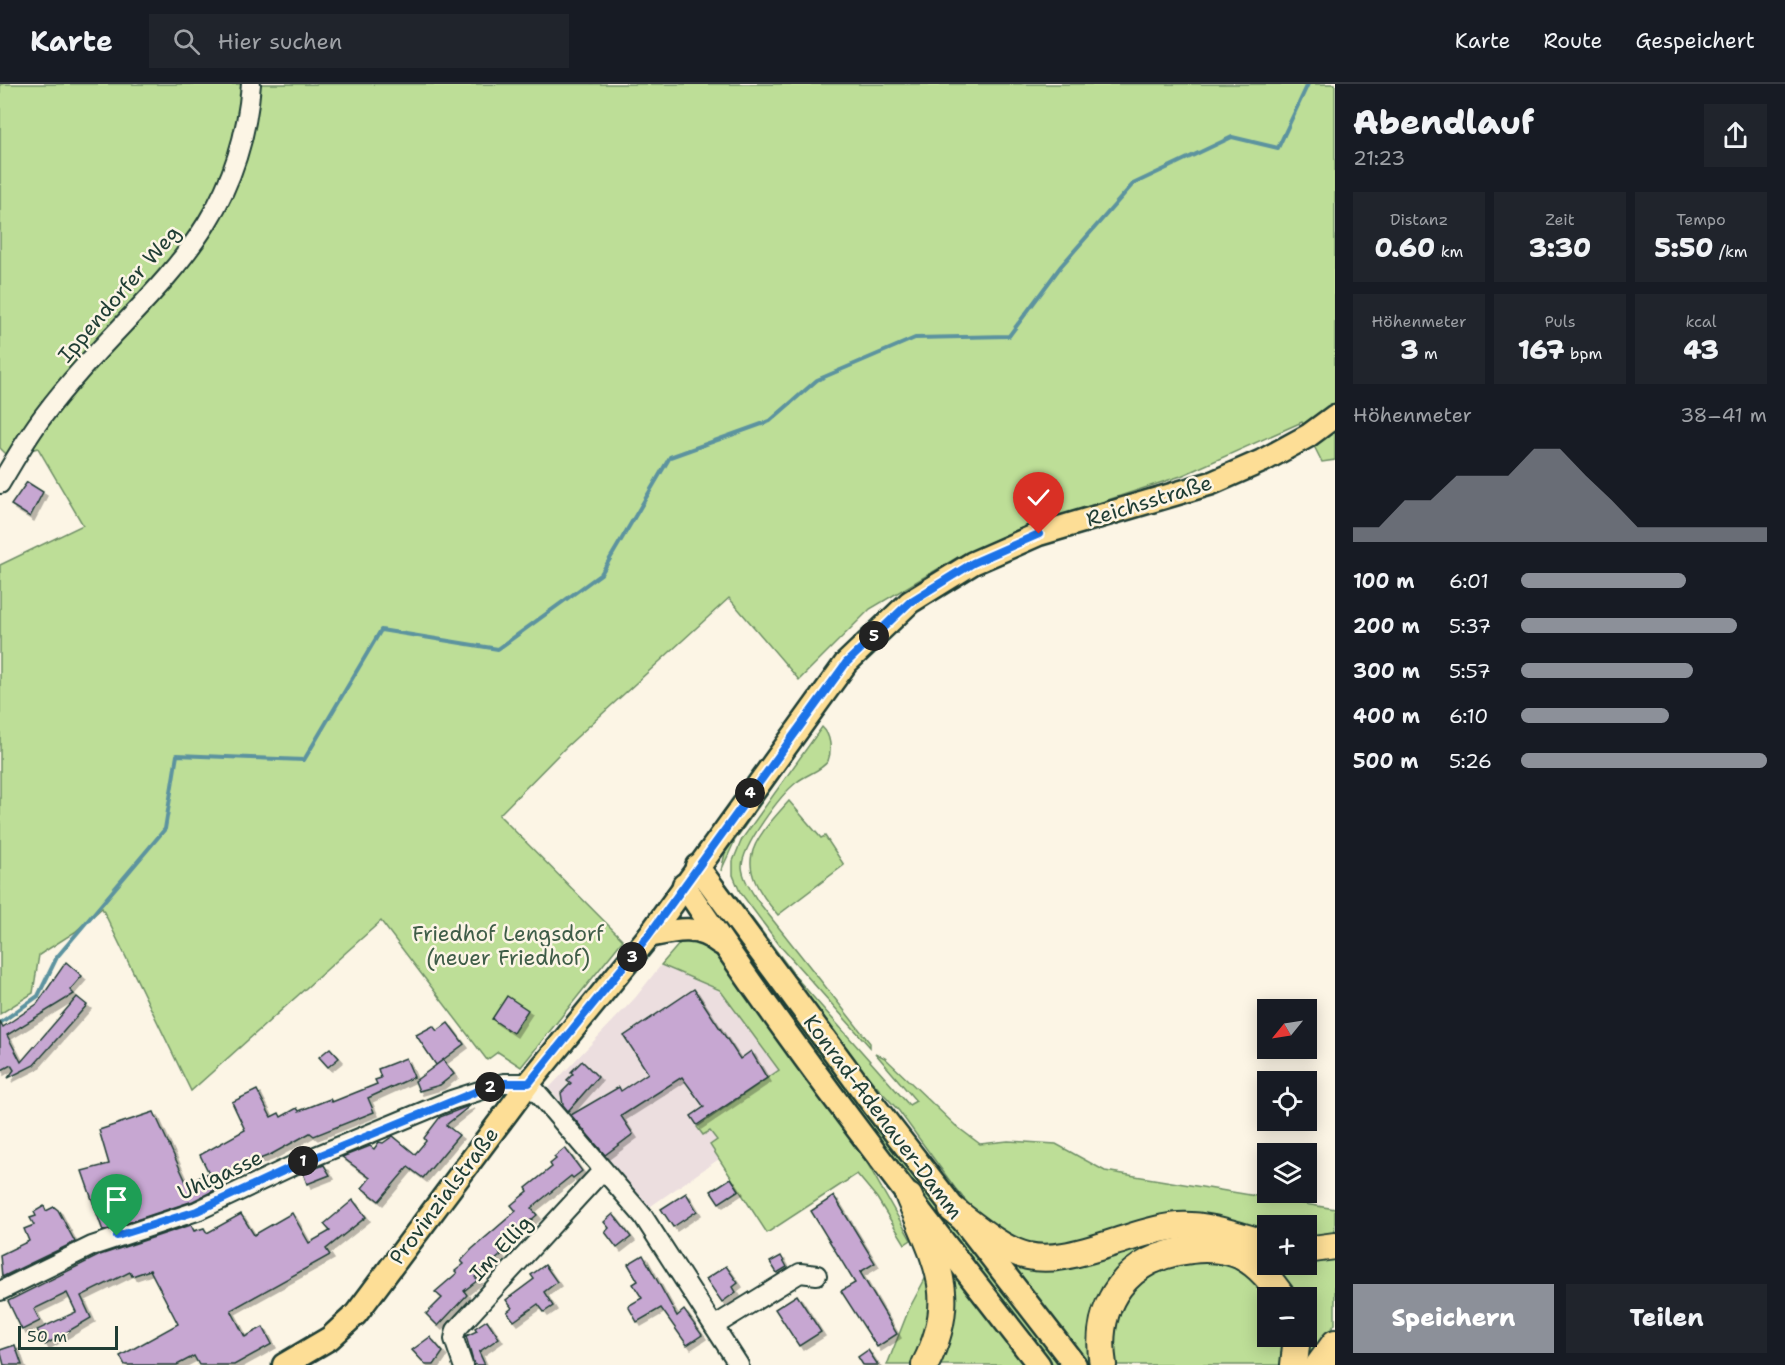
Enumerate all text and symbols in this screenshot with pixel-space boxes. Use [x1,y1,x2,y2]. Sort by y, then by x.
search box [149,14,569,68]
text: Karte [30,22,113,60]
icon: search [170,25,203,58]
text: Hier suchen [218,27,342,56]
text: Karte [1455,27,1510,55]
text: Route [1543,27,1602,55]
text: Gespeichert [1635,27,1755,55]
text: Abendlauf [1353,100,1535,145]
button: share [1704,104,1767,167]
text: 21:23 [1353,145,1405,171]
text: Distanz [1390,209,1448,230]
text: Zeit [1545,209,1575,230]
text: Tempo [1676,209,1726,230]
street label: Ippendorfer Weg [52,219,186,369]
text: 0.60 [1375,230,1435,265]
text: 3:30 [1529,230,1591,265]
text: 5:50 [1654,230,1714,265]
text: km [1435,241,1463,262]
text: /km [1714,241,1748,262]
text: Höhenmeter [1371,311,1467,332]
text: Puls [1544,311,1576,332]
text: kcal [1685,311,1717,332]
text: 3 [1400,332,1418,367]
text: 167 [1518,332,1565,367]
text: 43 [1683,332,1719,367]
text: m [1418,343,1438,364]
text: bpm [1565,343,1602,364]
text: Höhenmeter [1353,402,1472,428]
text: 38–41 m [1680,402,1767,428]
street label: Reichsstraße [1083,469,1215,533]
pin [1013,472,1064,534]
icon: check [1022,481,1055,514]
text: 100 m [1353,568,1415,594]
text: 6:01 [1449,568,1489,594]
text: 200 m [1353,613,1420,639]
text: 5:37 [1449,613,1491,639]
pin: 5 [859,621,889,651]
text: 5 [869,625,879,646]
text: 300 m [1353,658,1420,684]
text: 5:57 [1449,658,1491,684]
text: 400 m [1353,703,1420,729]
text: 6:10 [1449,703,1488,729]
text: 500 m [1353,748,1419,774]
text: 5:26 [1449,748,1492,774]
pin: 4 [735,778,765,808]
text: 4 [744,782,756,803]
park label: Friedhof Lengsdorf (neuer Friedhof) [412,920,604,972]
pin: 3 [617,942,647,972]
text: 3 [626,946,638,967]
north arrow [1257,999,1317,1059]
map controls [1257,999,1317,1347]
street label: Konrad-Adenauer-Damm [797,1009,969,1225]
button: locate [1257,1071,1317,1131]
pin: 2 [475,1072,505,1102]
text: 2 [484,1076,496,1097]
street label: Provinzialstraße [383,1121,505,1271]
street label: Uhlgasse [173,1143,267,1207]
button: layers [1257,1143,1317,1203]
pin: 1 [288,1146,318,1176]
text: 1 [299,1150,307,1171]
pin [91,1174,142,1236]
icon: arrive [100,1183,133,1216]
street label: Im Ellig [463,1209,539,1287]
button: + [1257,1215,1317,1275]
button: Speichern [1353,1284,1554,1353]
button: Teilen [1566,1284,1767,1353]
button: − [1257,1287,1317,1347]
scale bar [18,1323,118,1350]
text: 50 m [27,1326,67,1347]

